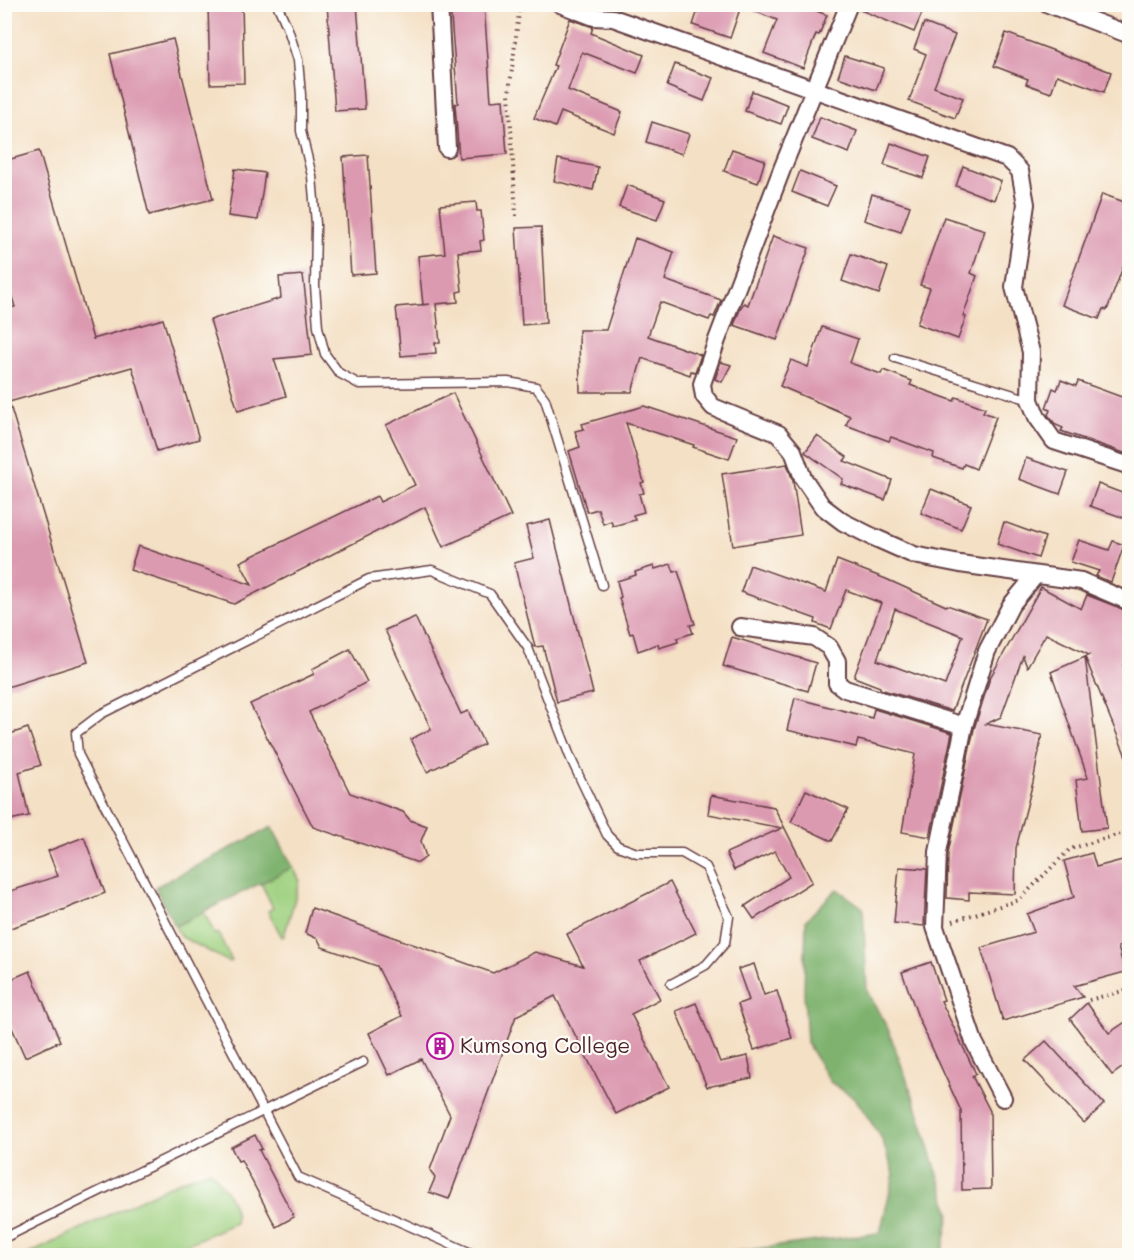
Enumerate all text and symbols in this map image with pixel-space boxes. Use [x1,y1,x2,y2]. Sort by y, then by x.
building icon: Kumsong College [425,1031,455,1061]
place label: Kumsong College [460,1031,630,1058]

